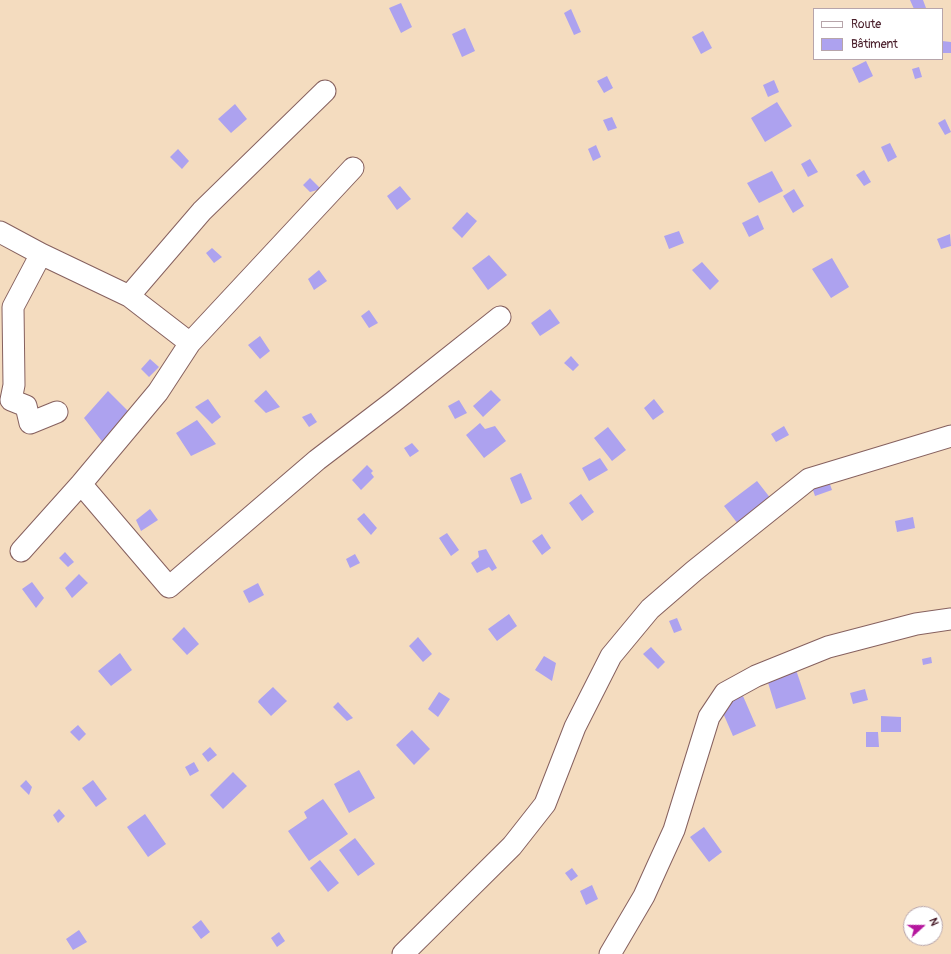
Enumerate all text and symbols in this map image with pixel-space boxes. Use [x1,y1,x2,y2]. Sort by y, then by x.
legend [813,8,943,60]
text: Route [851,17,881,32]
text: Bâtiment [851,37,898,52]
north arrow [903,906,943,946]
text: N [926,916,941,928]

